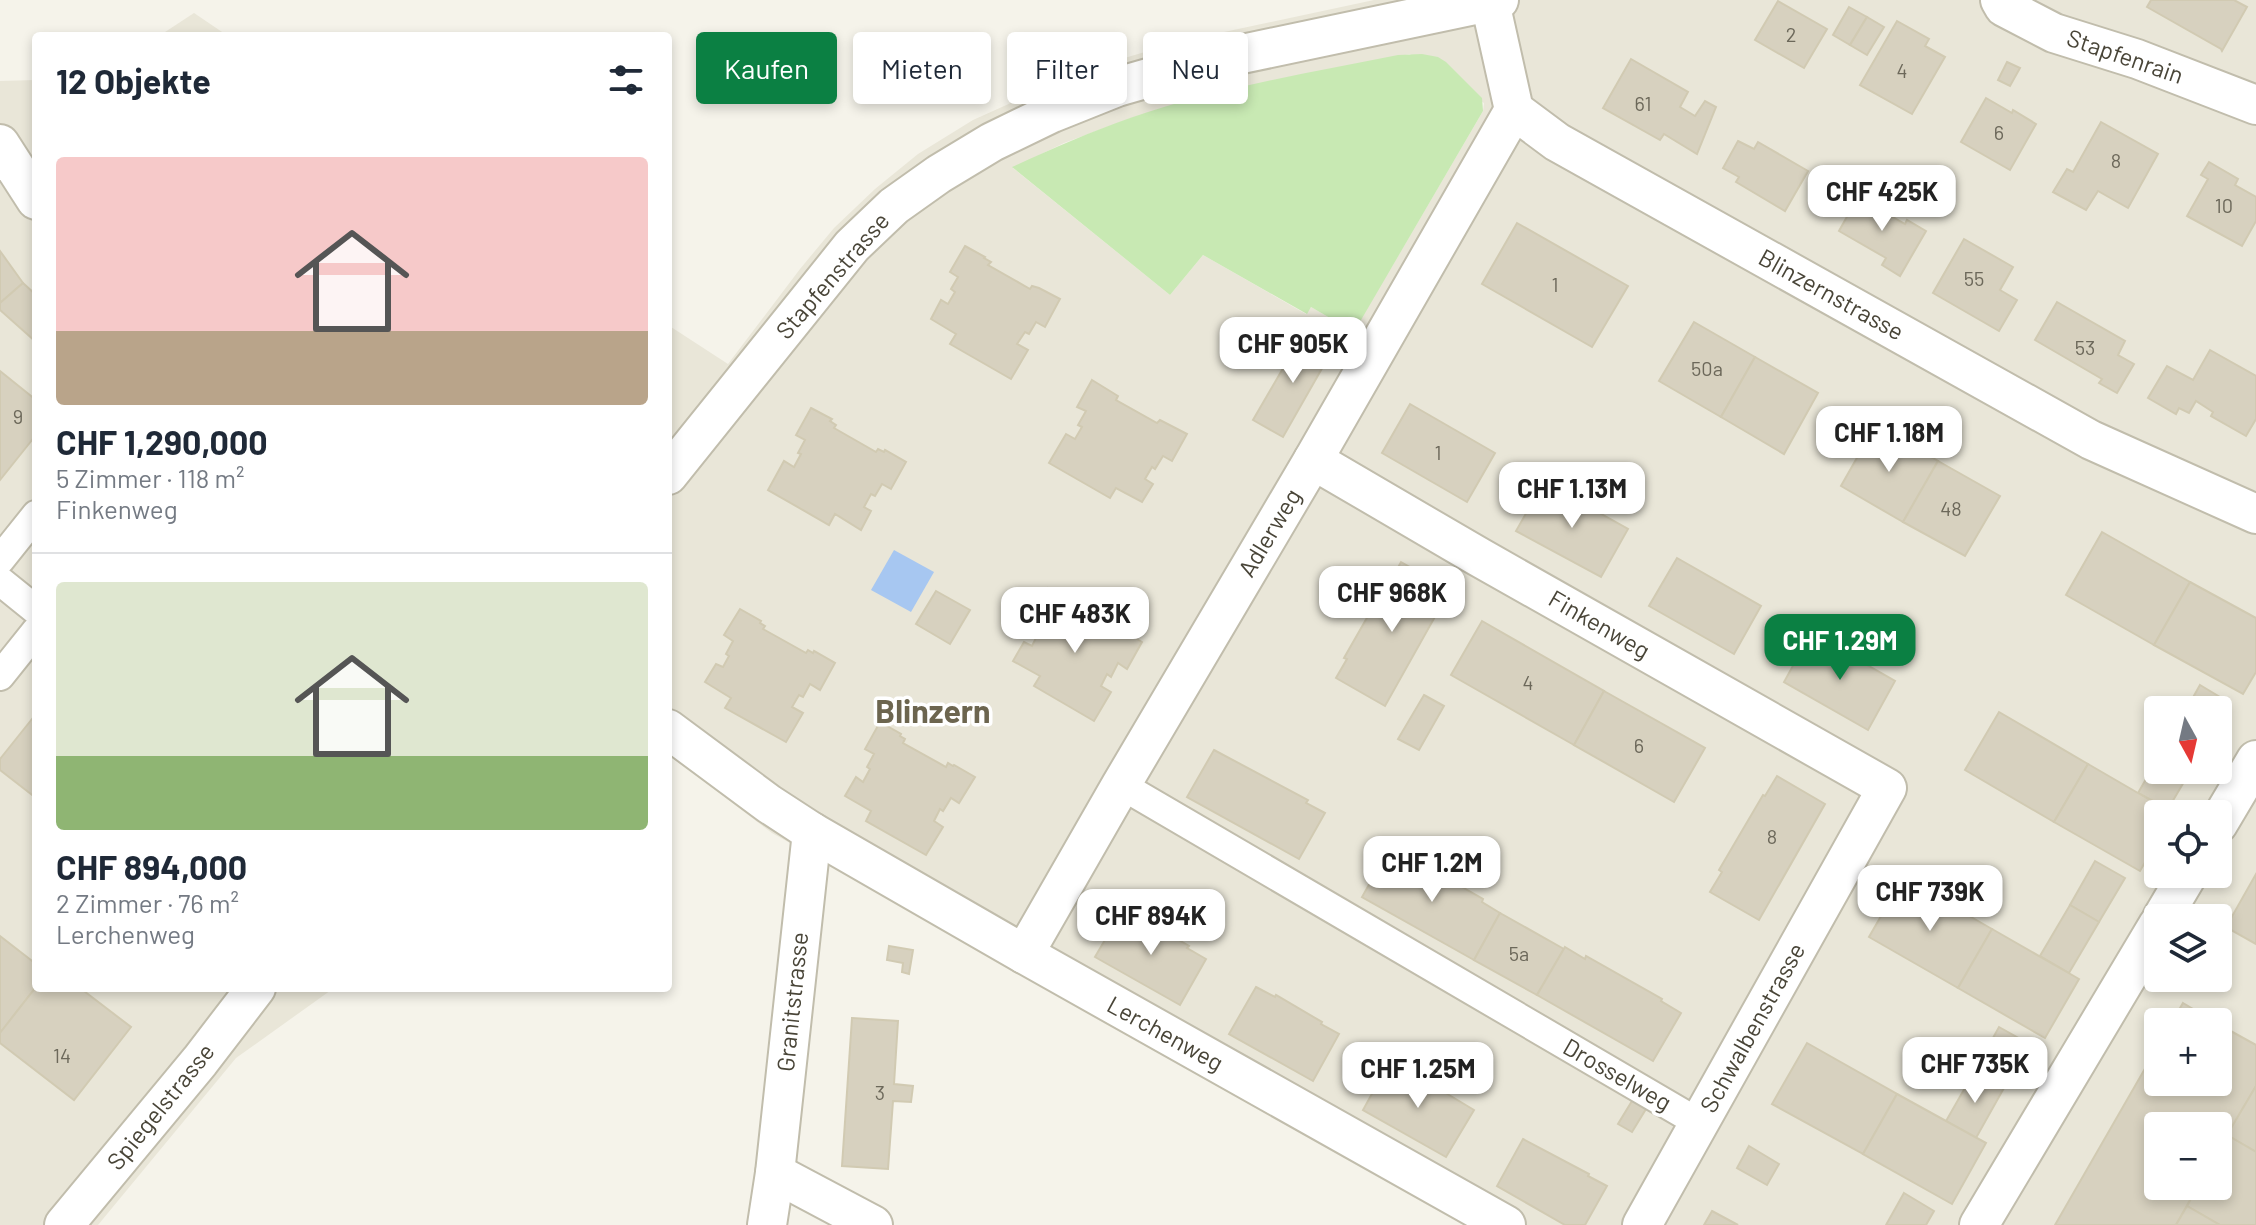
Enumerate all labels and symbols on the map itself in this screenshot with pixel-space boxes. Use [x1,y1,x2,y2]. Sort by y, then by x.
house number: 2 [1786,22,1796,46]
street label: Stapfenrain [2063,22,2188,89]
house number: 4 [1896,58,1908,82]
house number: 61 [1635,91,1651,115]
house number: 6 [1994,120,2004,144]
house number: 8 [2111,148,2121,172]
pin: CHF 425K [1799,165,1965,233]
house number: 10 [2215,193,2233,217]
street label: Stapfenstrasse [769,206,895,344]
street label: Blinzernstrasse [1754,242,1909,346]
house number: 55 [1964,266,1984,290]
house number: 1 [1552,272,1559,296]
pin: CHF 905K [1210,317,1376,385]
house number: 53 [2075,335,2095,359]
house number: 50a [1691,356,1723,380]
house number: 9 [13,404,23,428]
pin: CHF 1.18M [1797,406,1981,474]
house number: 1 [1435,440,1442,464]
pin: CHF 1.13M [1480,462,1664,530]
street label: Adlerweg [1231,483,1306,582]
house number: 48 [1940,496,1962,520]
pin: CHF 968K [1309,566,1475,634]
street label: Finkenweg [1544,583,1656,664]
pin: CHF 483K [992,587,1158,655]
pin: CHF 1.29M [1748,614,1932,682]
house number: 4 [1522,670,1534,694]
district label: Blinzern [875,691,991,729]
north arrow [2144,696,2232,784]
house number: 6 [1634,733,1644,757]
house number: 8 [1767,824,1777,848]
pin: CHF 1.2M [1349,836,1515,904]
pin: CHF 739K [1847,865,2013,933]
pin: CHF 894K [1068,889,1234,957]
street label: Granitstrasse [770,931,813,1073]
street label: Schwalbenstrasse [1693,937,1810,1117]
house number: 5a [1509,941,1529,965]
street label: Lerchenweg [1103,989,1229,1076]
street label: Drosselweg [1558,1031,1677,1116]
street label: Spiegelstrasse [100,1037,220,1175]
pin: CHF 735K [1892,1037,2058,1105]
pin: CHF 1.25M [1326,1042,1510,1110]
house number: 14 [53,1043,71,1067]
house number: 3 [875,1080,885,1104]

